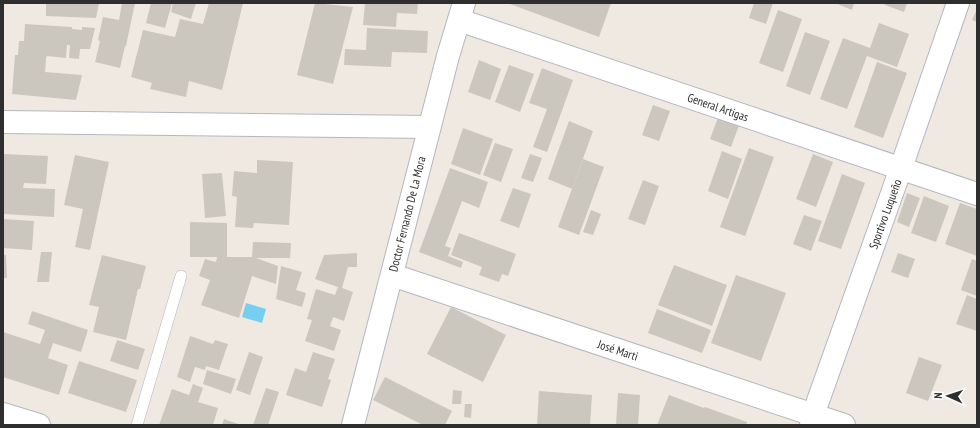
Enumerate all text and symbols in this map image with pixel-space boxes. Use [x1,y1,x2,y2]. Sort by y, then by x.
street label: General Artigas [686,90,750,124]
street label: Doctor Fernando De La Mora [385,155,429,273]
street label: Sportivo Luqueño [865,177,905,251]
street label: José Marti [595,336,640,364]
north arrow [928,376,968,416]
text: N [931,392,945,399]

